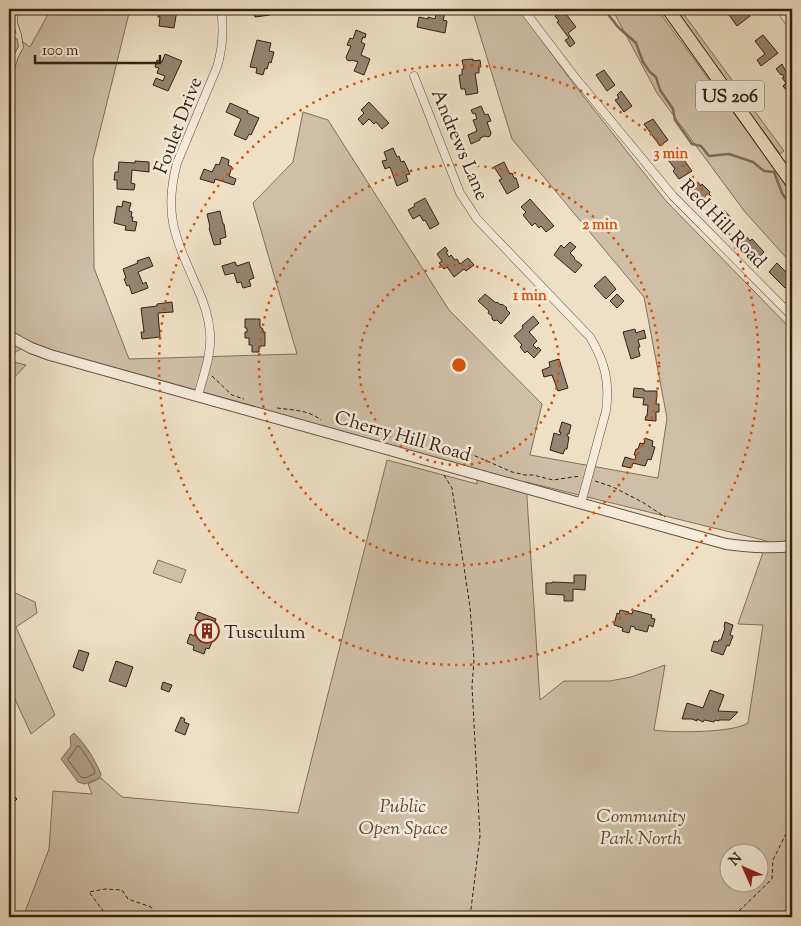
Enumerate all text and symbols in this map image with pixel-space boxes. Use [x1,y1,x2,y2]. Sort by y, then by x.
scale bar [35,32,160,64]
text: 100 m [42,41,79,62]
street label: Foulet Drive [149,73,210,178]
road number: US 206 [696,80,764,112]
street label: Andrews Lane [423,85,494,205]
text: 3 min [654,144,689,165]
street label: Red Hill Road [673,174,772,275]
text: 2 min [582,215,618,236]
text: 1 min [513,286,547,307]
centre of rings [450,356,468,374]
street label: Cherry Hill Road [331,405,474,470]
building icon: Tusculum [194,618,220,644]
place label: Tusculum [224,620,306,647]
park label: Public Open Space [358,794,448,843]
park label: Community Park North [596,804,686,853]
north arrow [718,844,768,894]
text: N [725,849,747,871]

